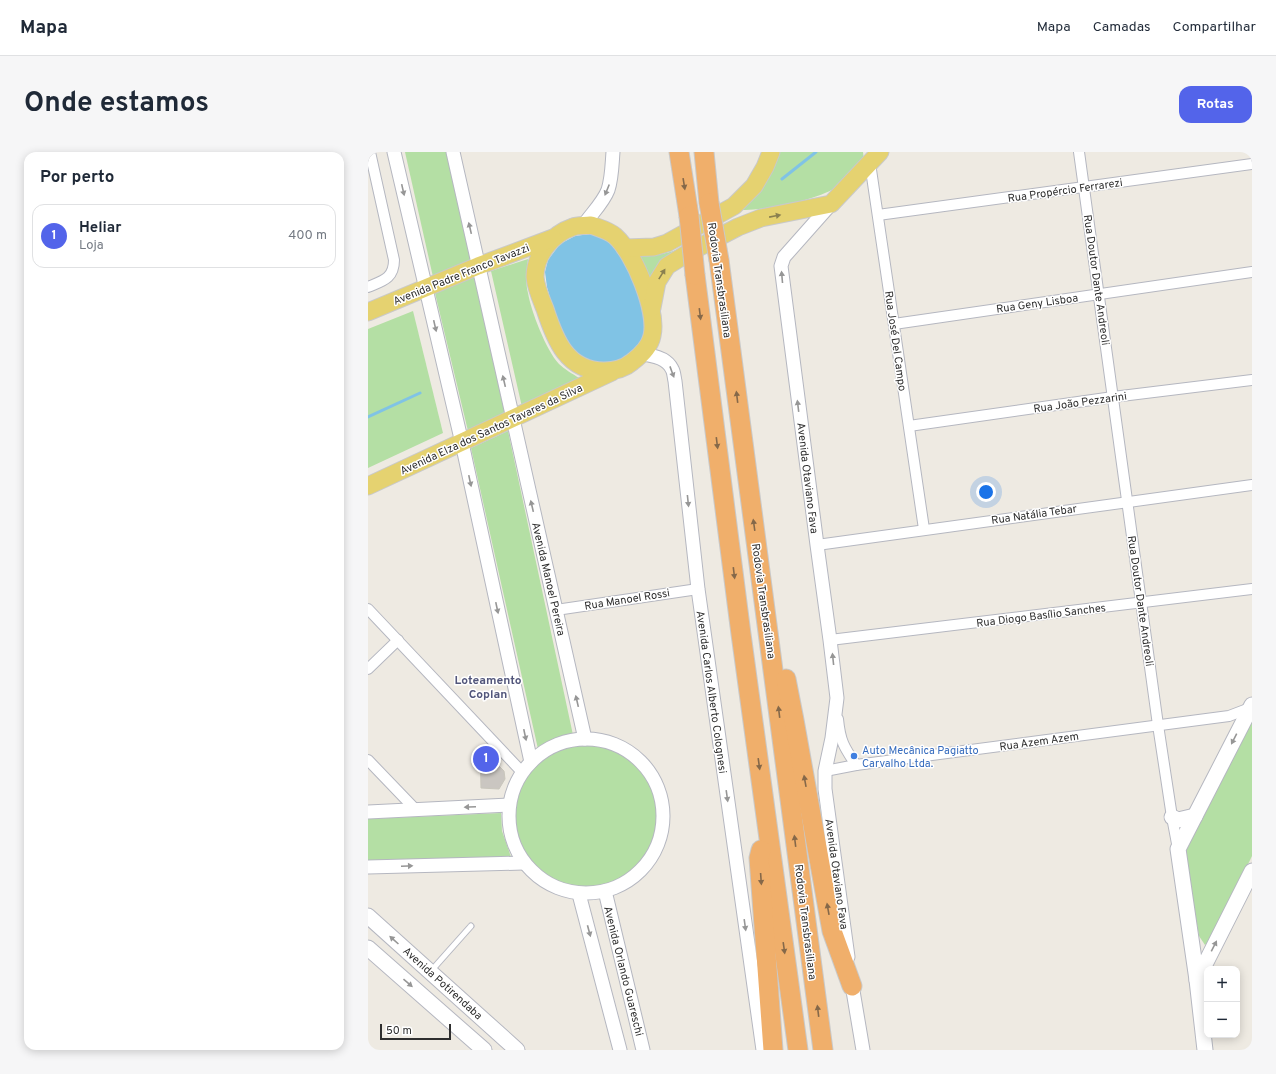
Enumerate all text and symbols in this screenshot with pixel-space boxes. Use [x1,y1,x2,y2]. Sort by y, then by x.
text: Mapa [20,16,68,40]
text: Mapa [1037,19,1071,36]
text: Camadas [1093,19,1151,36]
text: Compartilhar [1173,19,1256,36]
text: Onde estamos [24,86,209,122]
button: Rotas [1179,86,1252,123]
text: Por perto [40,167,114,189]
street label: Rua Propércio Ferrarezi [1007,176,1123,206]
one-way arrow [681,178,687,190]
one-way arrow [401,184,407,196]
one-way arrow [603,185,609,197]
one-way arrow [769,212,781,218]
street label: Rua Doutor Dante Andreoli [1080,214,1112,346]
text: Heliar [79,219,121,238]
one-way arrow [466,221,472,234]
street label: Rodovia Transbrasiliana [704,222,734,339]
text: 1 [51,228,57,244]
text: 400 m [288,228,327,244]
text: Loja [79,238,104,254]
street label: Avenida Padre Franco Tavazzi [391,241,531,309]
one-way arrow [658,269,666,279]
one-way arrow [778,271,785,283]
street label: Rua José Del Campo [881,290,909,392]
street label: Rua Geny Lisboa [995,291,1079,317]
one-way arrow [697,308,704,320]
one-way arrow [432,320,438,332]
one-way arrow [669,367,675,379]
one-way arrow [501,375,507,387]
street label: Avenida Elza dos Santos Tavares da Silva [398,381,585,478]
street label: Rua João Pezzarini [1032,389,1128,416]
one-way arrow [733,391,740,403]
one-way arrow [795,400,801,412]
street label: Avenida Otaviano Fava [793,422,821,535]
one-way arrow [714,437,720,449]
one-way arrow [467,475,473,487]
your location [976,482,996,502]
one-way arrow [685,495,691,507]
one-way arrow [529,499,535,512]
street label: Rua Natália Tebar [990,502,1079,528]
one-way arrow [751,519,757,531]
street label: Avenida Manoel Pereira [528,521,568,638]
street label: Rua Doutor Dante Andreoli [1124,535,1156,667]
street label: Rodovia Transbrasiliana [748,543,778,660]
one-way arrow [731,567,737,579]
street label: Rua Manoel Rossi [583,586,671,614]
street label: Rua Diogo Basílio Sanches [976,601,1107,631]
one-way arrow [495,602,501,614]
street label: Avenida Carlos Alberto Colognesi [693,610,729,775]
one-way arrow [829,653,836,665]
district label: Loteamento Coplan [454,673,522,703]
one-way arrow [573,694,579,707]
one-way arrow [775,706,782,718]
one-way arrow [523,729,529,741]
street label: Rua Azem Azem [999,729,1080,754]
one-way arrow [1231,734,1237,745]
pin: 1 [473,744,499,774]
place label: Auto Mecânica Pagiatto Carvalho Ltda. [862,744,979,771]
marker: Auto Mecânica Pagiatto Carvalho Ltda. [849,751,859,761]
one-way arrow [756,758,762,770]
one-way arrow [802,775,808,787]
one-way arrow [724,790,730,802]
one-way arrow [464,804,476,811]
street label: Avenida Otaviano Fava [821,818,851,931]
one-way arrow [792,835,799,847]
one-way arrow [401,863,414,869]
street label: Rodovia Transbrasiliana [791,864,819,981]
one-way arrow [757,873,764,885]
one-way arrow [825,903,831,915]
street label: Avenida Orlando Guareschi [600,905,646,1038]
one-way arrow [742,919,748,931]
one-way arrow [586,925,592,938]
one-way arrow [390,936,399,945]
one-way arrow [1211,940,1218,951]
one-way arrow [781,942,787,955]
street label: Avenida Potirendaba [400,944,485,1023]
map controls [1204,966,1240,1038]
button: + [1204,966,1240,1002]
one-way arrow [403,978,413,988]
button: − [1204,1002,1240,1038]
one-way arrow [815,1005,821,1017]
scale bar [380,1022,451,1041]
text: 50 m [386,1024,412,1038]

